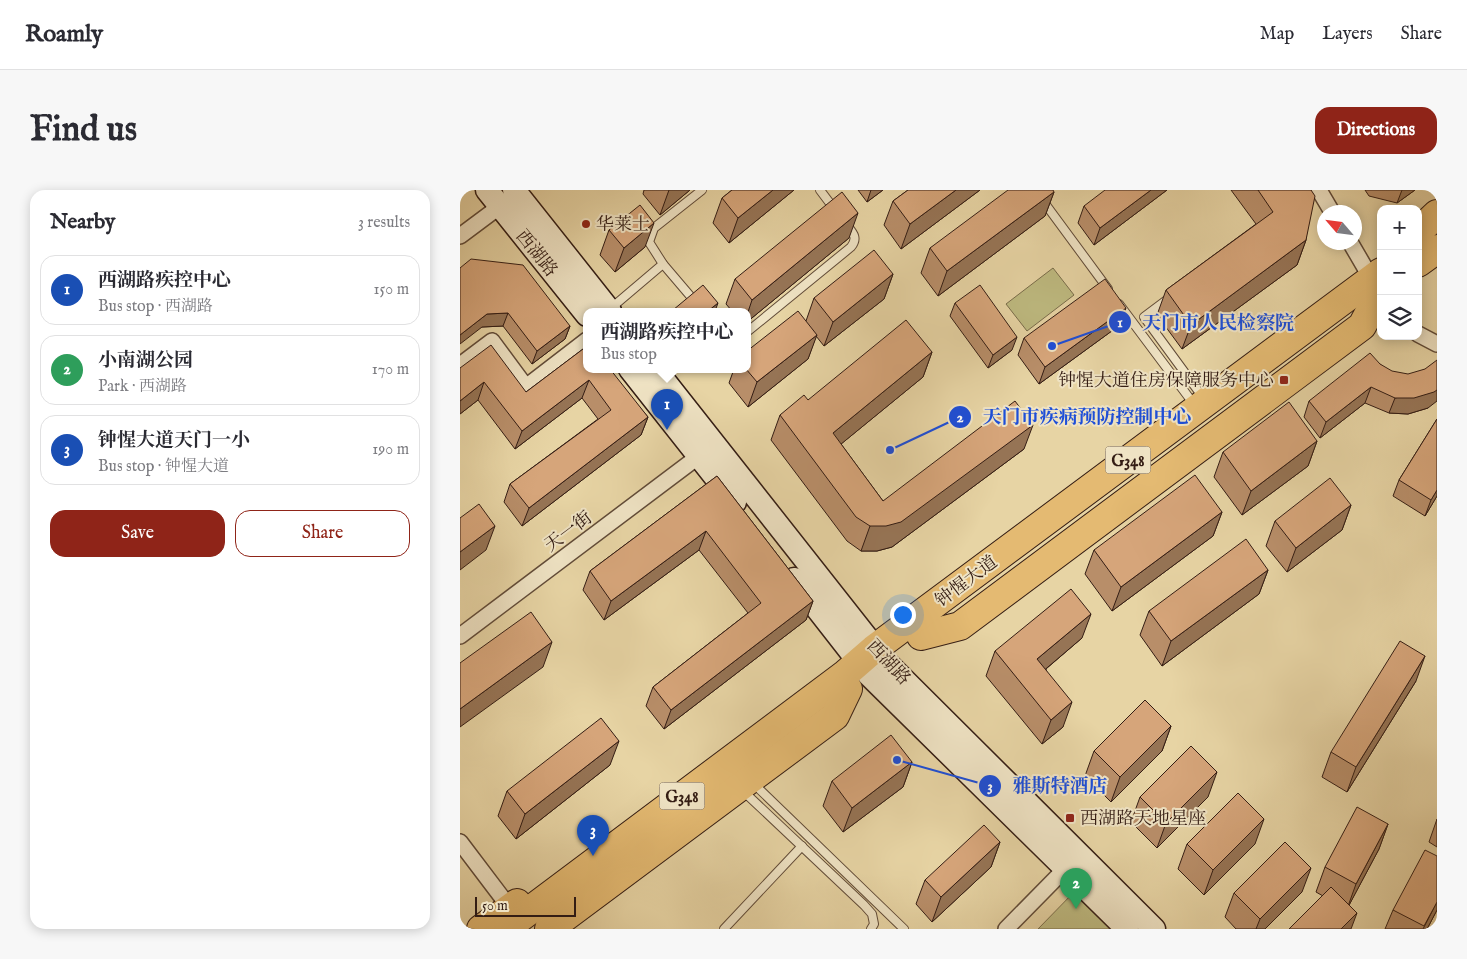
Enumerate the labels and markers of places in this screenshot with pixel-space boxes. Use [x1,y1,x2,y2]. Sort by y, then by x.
place label: 华莱士 [596,214,650,237]
marker: 华莱士 [580,218,592,230]
callout: 天门市人民检察院 [1107,305,1304,339]
place label: 钟惺大道住房保障服务中心 [1058,370,1274,393]
marker: 钟惺大道住房保障服务中心 [1278,374,1290,386]
pin: 1 [651,389,683,430]
callout: 天门市疾病预防控制中心 [947,400,1201,434]
callout: 雅斯特酒店 [977,769,1117,803]
place label: 西湖路天地星座 [1080,808,1206,831]
marker: 西湖路天地星座 [1064,812,1076,824]
pin: 3 [577,815,609,856]
pin: 2 [1060,868,1092,909]

